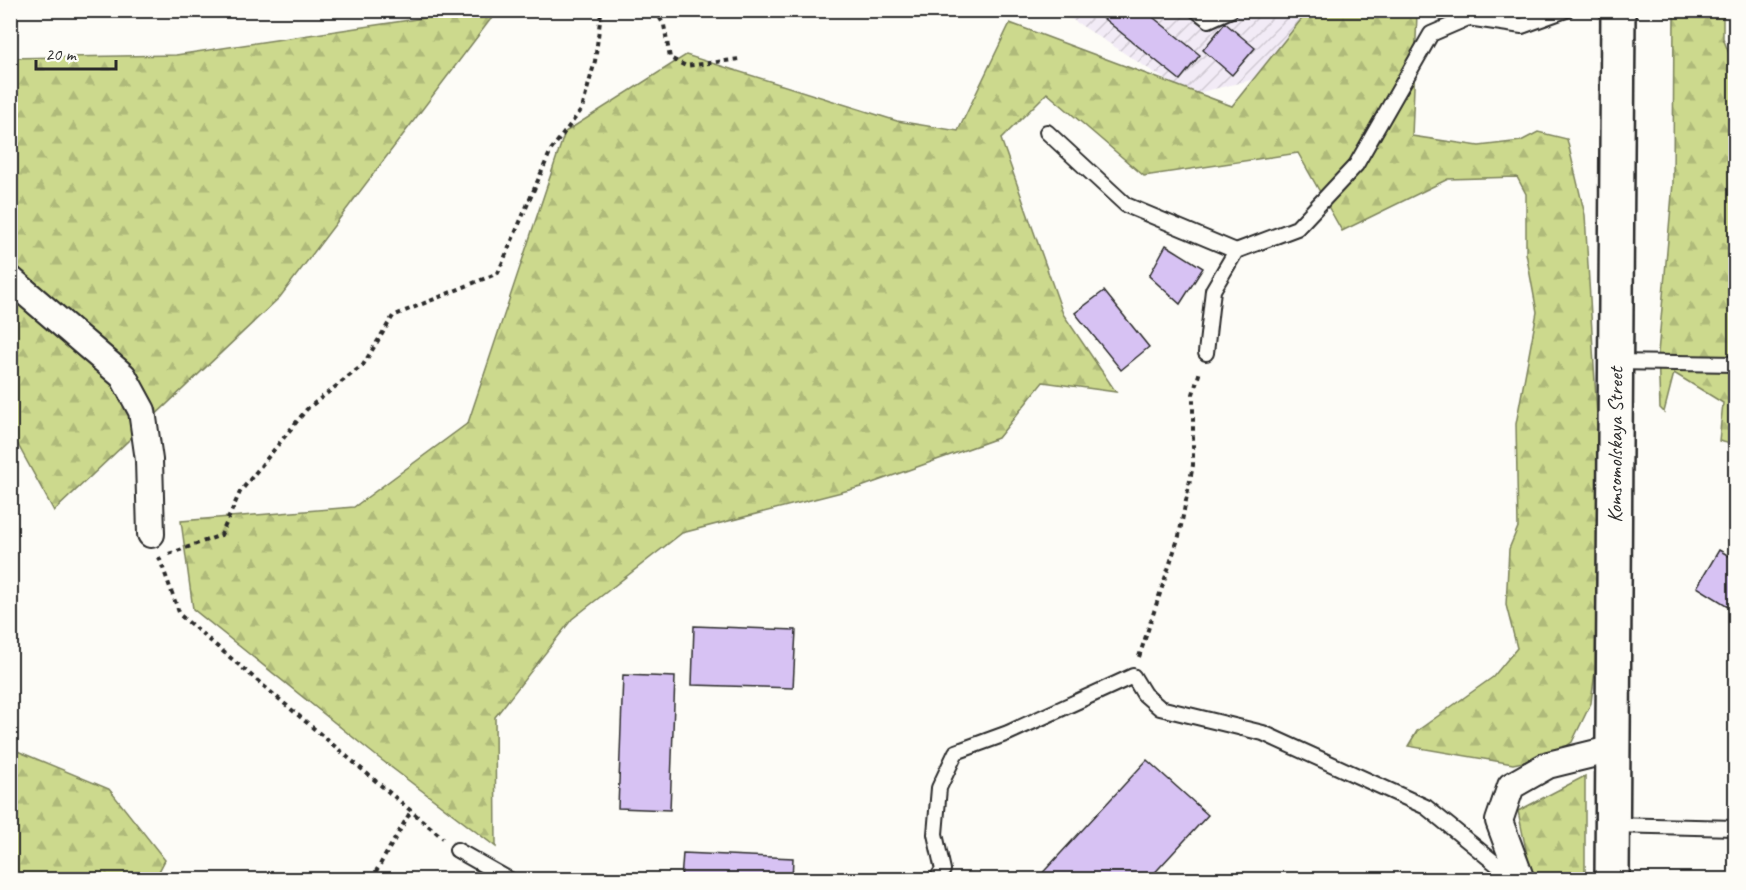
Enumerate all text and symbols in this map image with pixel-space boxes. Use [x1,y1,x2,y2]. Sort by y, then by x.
scale bar [36,33,116,71]
text: 20 m [45,43,78,65]
street label: Komsomolskaya Street [1601,365,1629,523]

